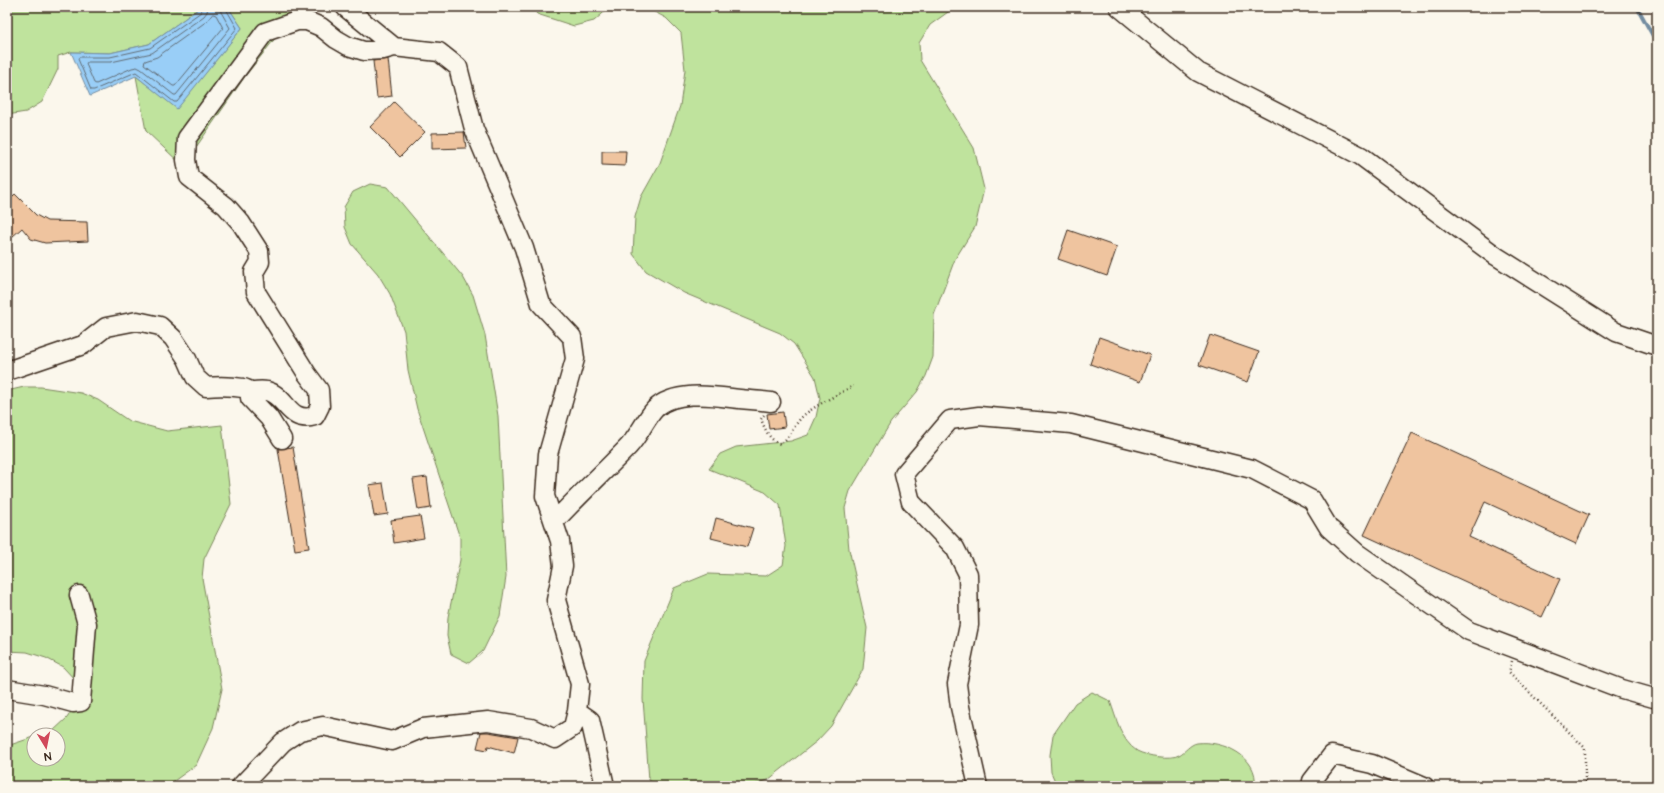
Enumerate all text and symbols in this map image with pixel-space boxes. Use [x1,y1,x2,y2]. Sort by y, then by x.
north arrow [26,727,66,767]
text: N [43,748,52,764]

